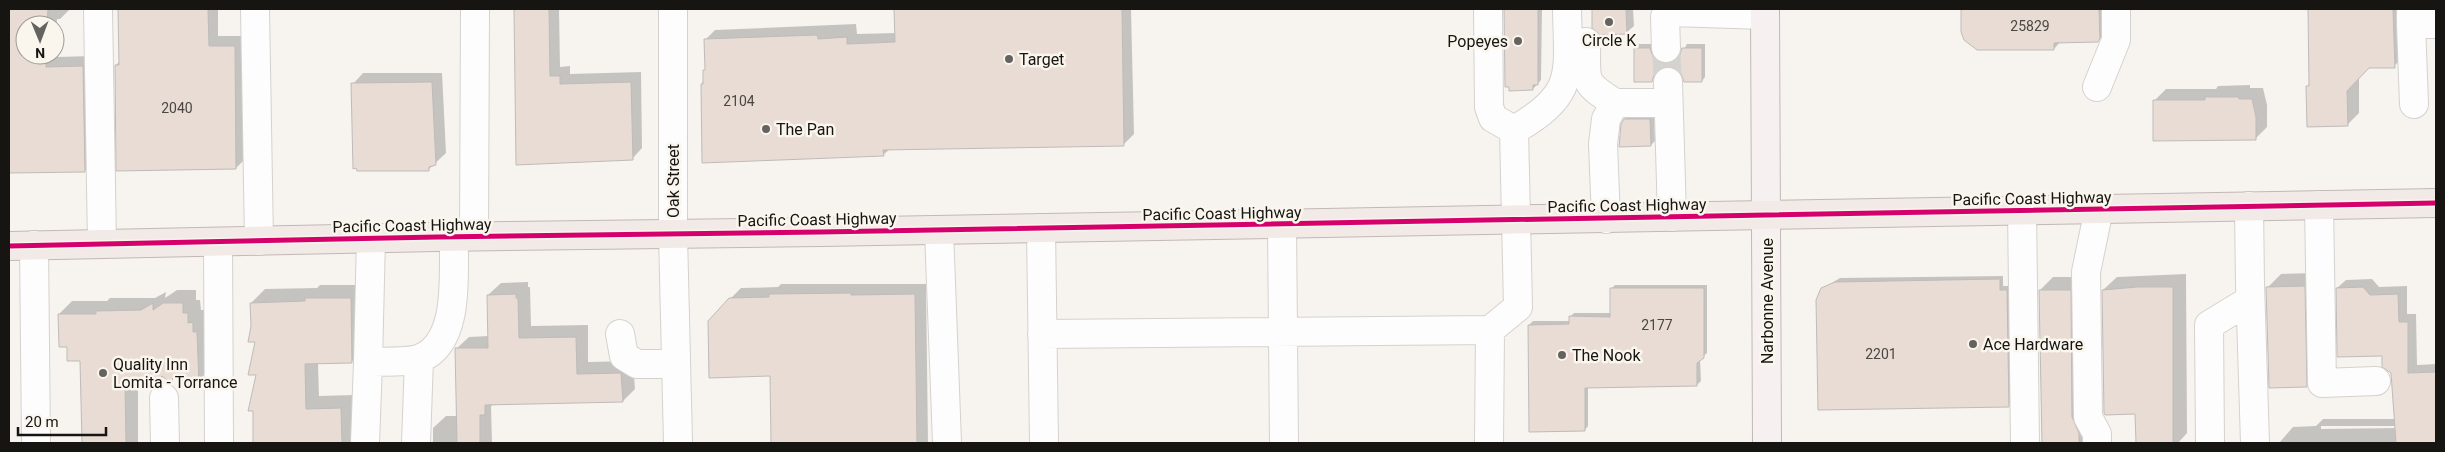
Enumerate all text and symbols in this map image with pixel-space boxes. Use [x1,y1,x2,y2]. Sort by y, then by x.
north arrow [15,15,65,65]
marker: Circle K [1603,16,1615,28]
house number: 25829 [2010,18,2050,34]
place label: Circle K [1582,31,1637,50]
place label: Popeyes [1447,32,1508,51]
marker: Popeyes [1512,35,1524,47]
text: N [35,45,45,61]
place label: Target [1019,50,1064,69]
marker: Target [1003,53,1015,65]
house number: 2104 [723,93,755,109]
house number: 2040 [161,100,193,116]
place label: The Pan [776,120,834,139]
marker: The Pan [760,123,772,135]
street label: Oak Street [664,144,683,218]
street label: Pacific Coast Highway [1952,188,2112,209]
street label: Pacific Coast Highway [1547,195,1707,216]
street label: Pacific Coast Highway [1142,203,1302,224]
street label: Pacific Coast Highway [737,209,897,230]
street label: Pacific Coast Highway [332,215,492,236]
street label: Narbonne Avenue [1758,238,1777,364]
house number: 2177 [1641,317,1673,333]
place label: Ace Hardware [1983,335,2083,354]
marker: Ace Hardware [1967,338,1979,350]
place label: The Nook [1572,346,1641,365]
house number: 2201 [1865,346,1897,362]
marker: The Nook [1556,349,1568,361]
place label: Quality Inn Lomita - Torrance [113,355,237,392]
marker: Quality Inn Lomita - Torrance [97,367,109,379]
scale bar [18,404,105,436]
text: 20 m [25,413,59,431]

